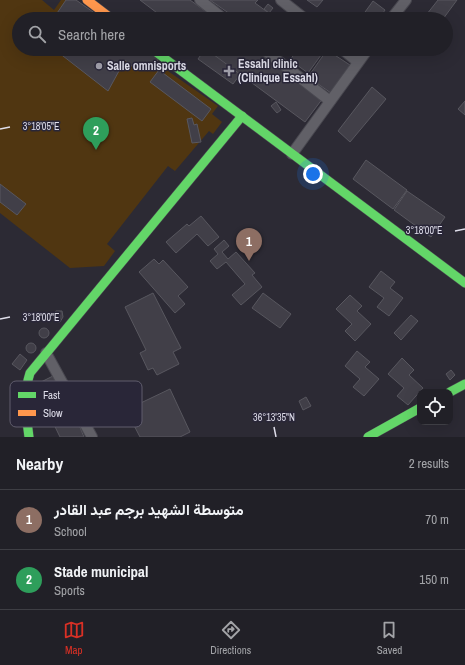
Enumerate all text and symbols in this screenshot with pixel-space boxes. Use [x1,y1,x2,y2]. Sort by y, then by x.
search box [12,12,453,56]
icon: search [26,23,48,45]
text: Search here [58,24,125,45]
place label: Essahl clinic (Clinique Essahl) [238,56,318,86]
place label: Salle omnisports [107,58,187,74]
marker: Salle omnisports [94,61,104,71]
marker: Essahl clinic (Clinique Essahl) [223,65,235,77]
pin: 2 [83,117,109,150]
text: 3°18'05"E [23,120,59,133]
your location [303,164,323,184]
text: 3°18'00"E [406,224,442,237]
pin: 1 [236,228,262,261]
text: 3°18'00"E [23,311,59,324]
legend [10,381,142,427]
text: Fast [43,388,61,402]
map controls [417,389,453,425]
button: locate [417,389,453,425]
text: Slow [43,406,63,420]
text: 36°13'35"N [253,411,295,424]
text: Nearby [16,452,63,475]
text: 2 results [409,455,449,472]
text: متوسطة الشهيد برجم عبد القادر [54,499,244,520]
text: 1 [26,511,32,528]
text: 70 m [425,511,449,528]
text: School [54,523,87,540]
text: Stade municipal [54,561,148,582]
text: 2 [26,571,32,588]
text: 150 m [419,571,449,588]
text: Sports [54,582,85,599]
tab: Map [63,619,85,657]
tab: Directions [210,619,251,657]
tab: Saved [377,619,402,657]

